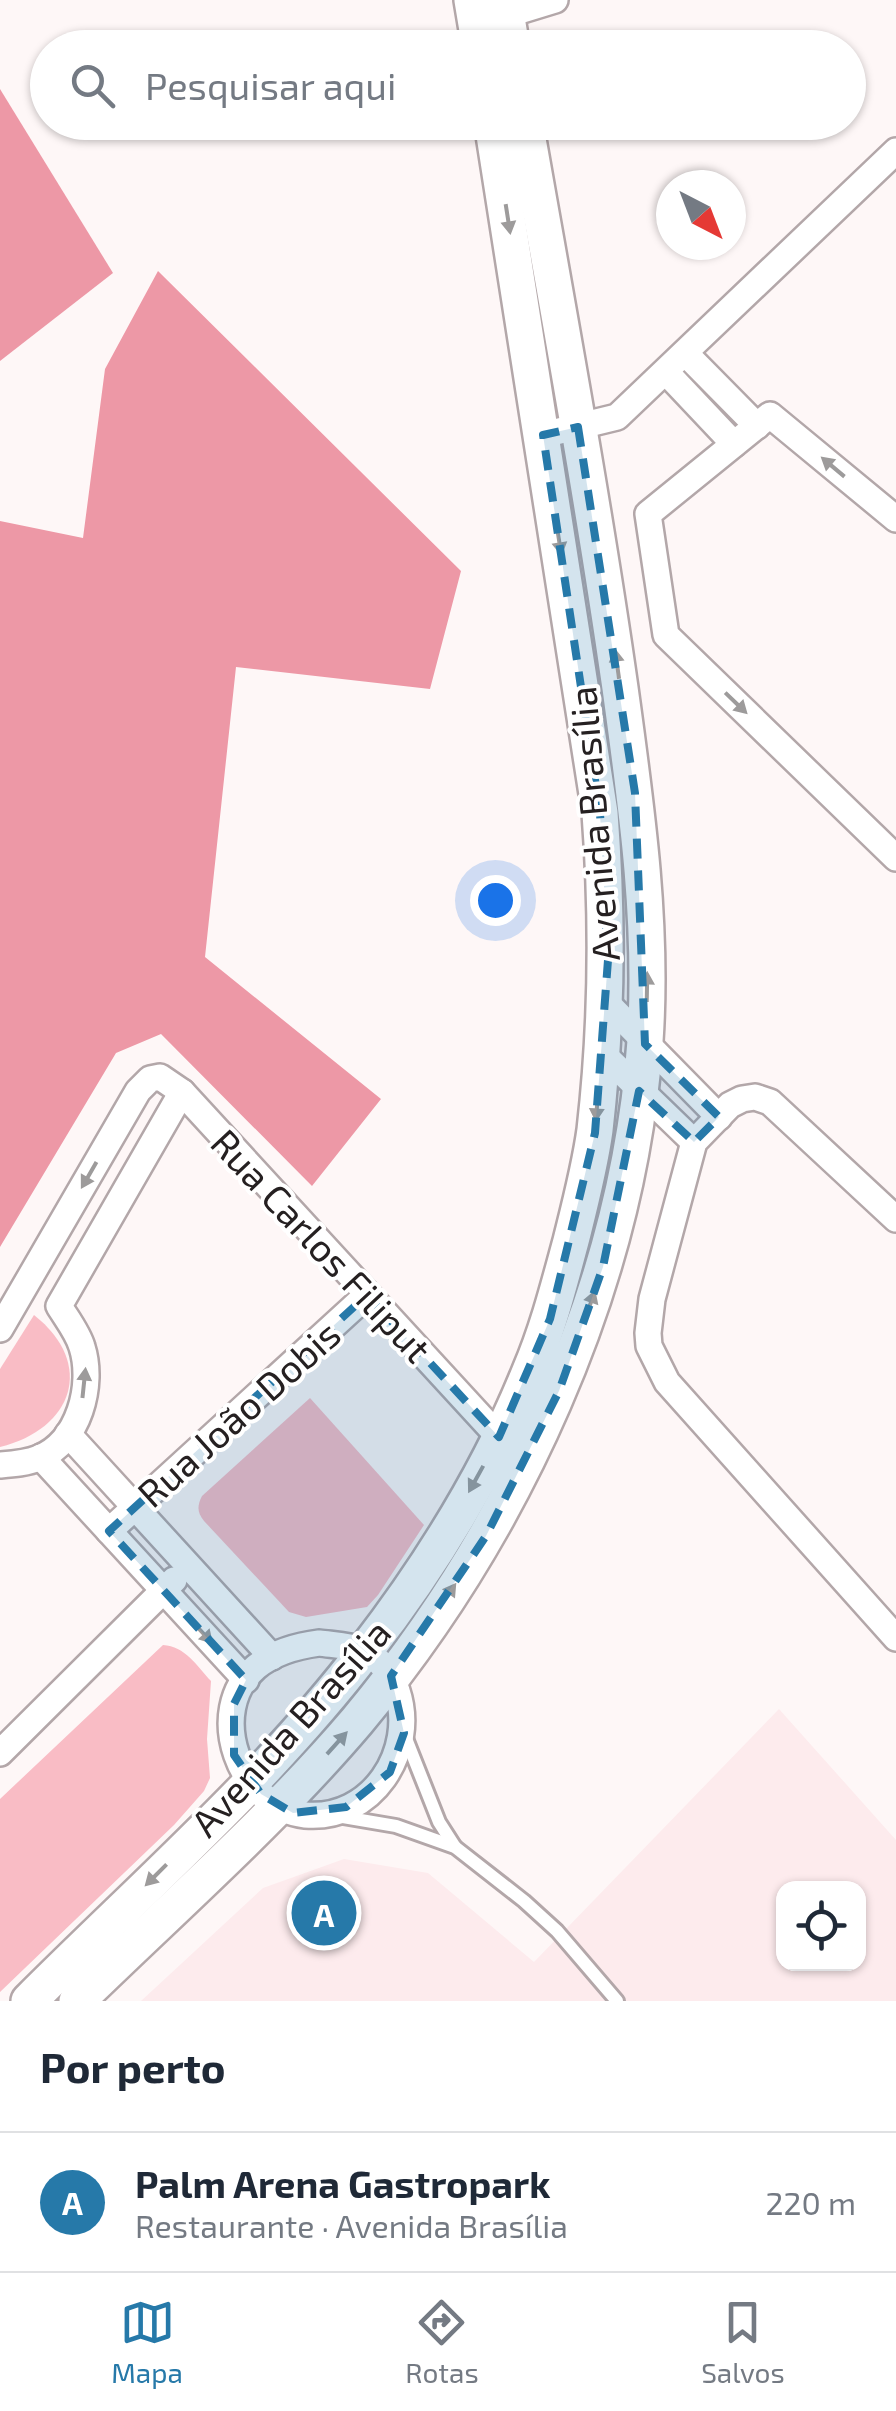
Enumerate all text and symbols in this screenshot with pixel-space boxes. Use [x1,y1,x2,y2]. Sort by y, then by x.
search box [30,30,866,140]
icon: search [65,58,120,113]
text: Pesquisar aqui [145,62,396,108]
north arrow [656,170,746,260]
one-way arrow [500,203,516,235]
one-way arrow [821,457,846,478]
one-way arrow [552,524,568,556]
one-way arrow [608,648,624,679]
street label: Avenida Brasília [558,685,628,963]
one-way arrow [724,691,748,714]
your location [470,875,521,926]
one-way arrow [639,971,655,1003]
one-way arrow [588,1090,604,1122]
street label: Rua Carlos Filiput [202,1119,442,1371]
one-way arrow [81,1161,98,1190]
one-way arrow [583,1290,598,1320]
street label: Rua João Dobis [127,1310,349,1516]
one-way arrow [76,1366,92,1398]
one-way arrow [467,1465,485,1493]
one-way arrow [437,1583,456,1609]
street label: Avenida Brasília [181,1609,399,1845]
one-way arrow [190,1620,213,1644]
one-way arrow [325,1731,348,1755]
one-way arrow [145,1862,168,1886]
pin: A [292,1876,356,1950]
map controls [776,1881,866,1971]
button: locate [776,1881,866,1971]
text: Por perto [40,2041,226,2091]
text: Palm Arena Gastropark [135,2160,550,2206]
text: A [62,2183,83,2221]
text: 220 m [766,2183,856,2221]
text: Restaurante · Avenida Brasília [135,2206,568,2244]
tab: Mapa [111,2295,183,2389]
tab: Rotas [405,2295,479,2389]
tab: Salvos [701,2295,785,2389]

